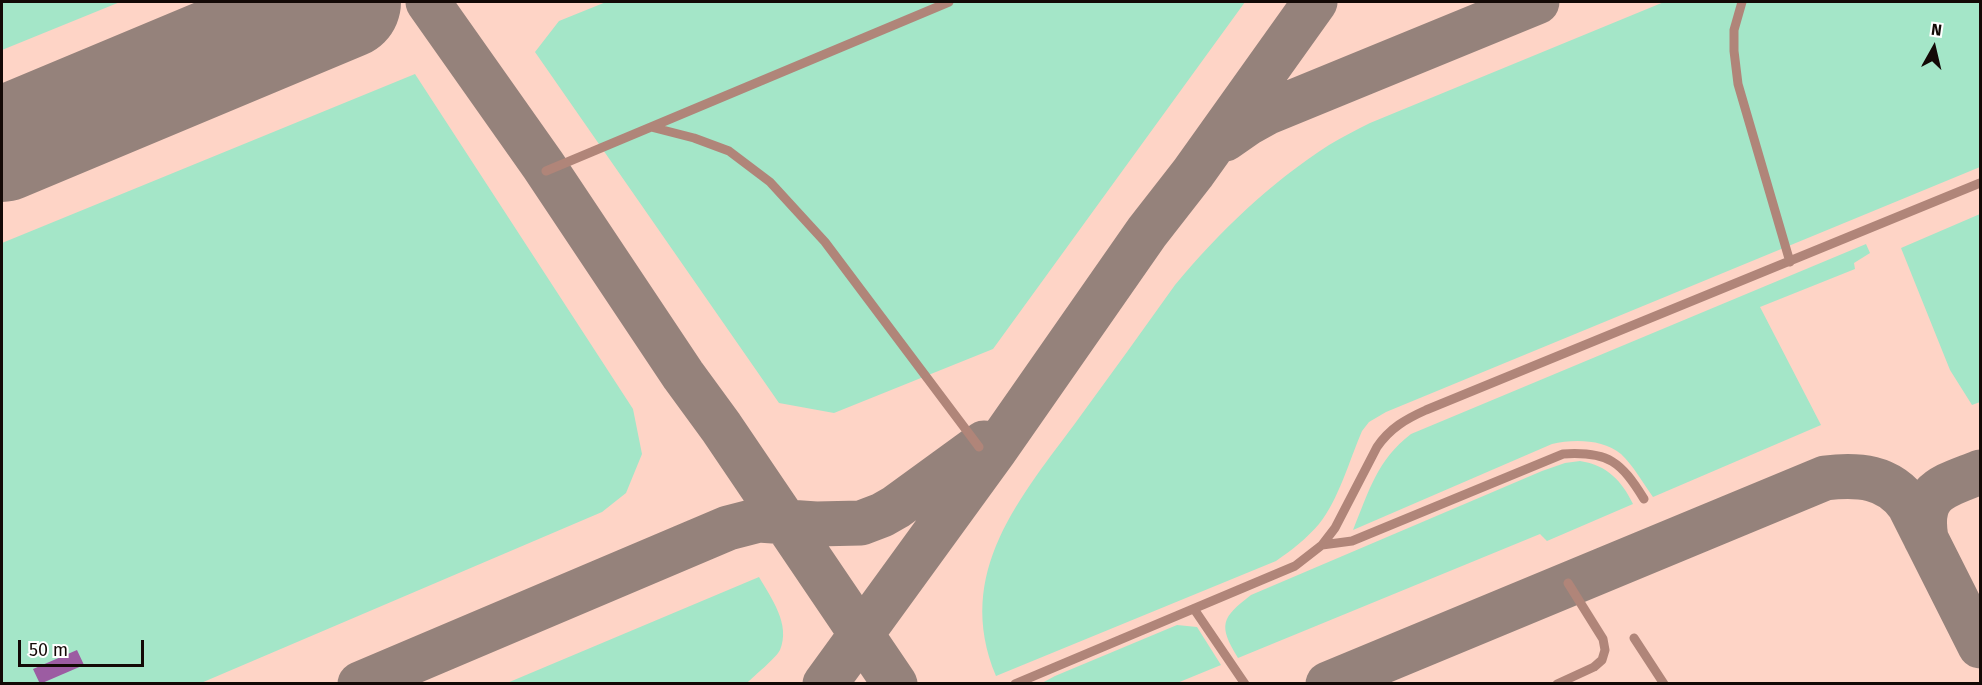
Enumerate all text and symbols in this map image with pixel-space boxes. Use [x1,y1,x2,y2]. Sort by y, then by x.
north arrow [1904,18,1964,78]
text: N [1930,20,1943,40]
scale bar [21,628,147,666]
text: 50 m [29,639,68,661]

